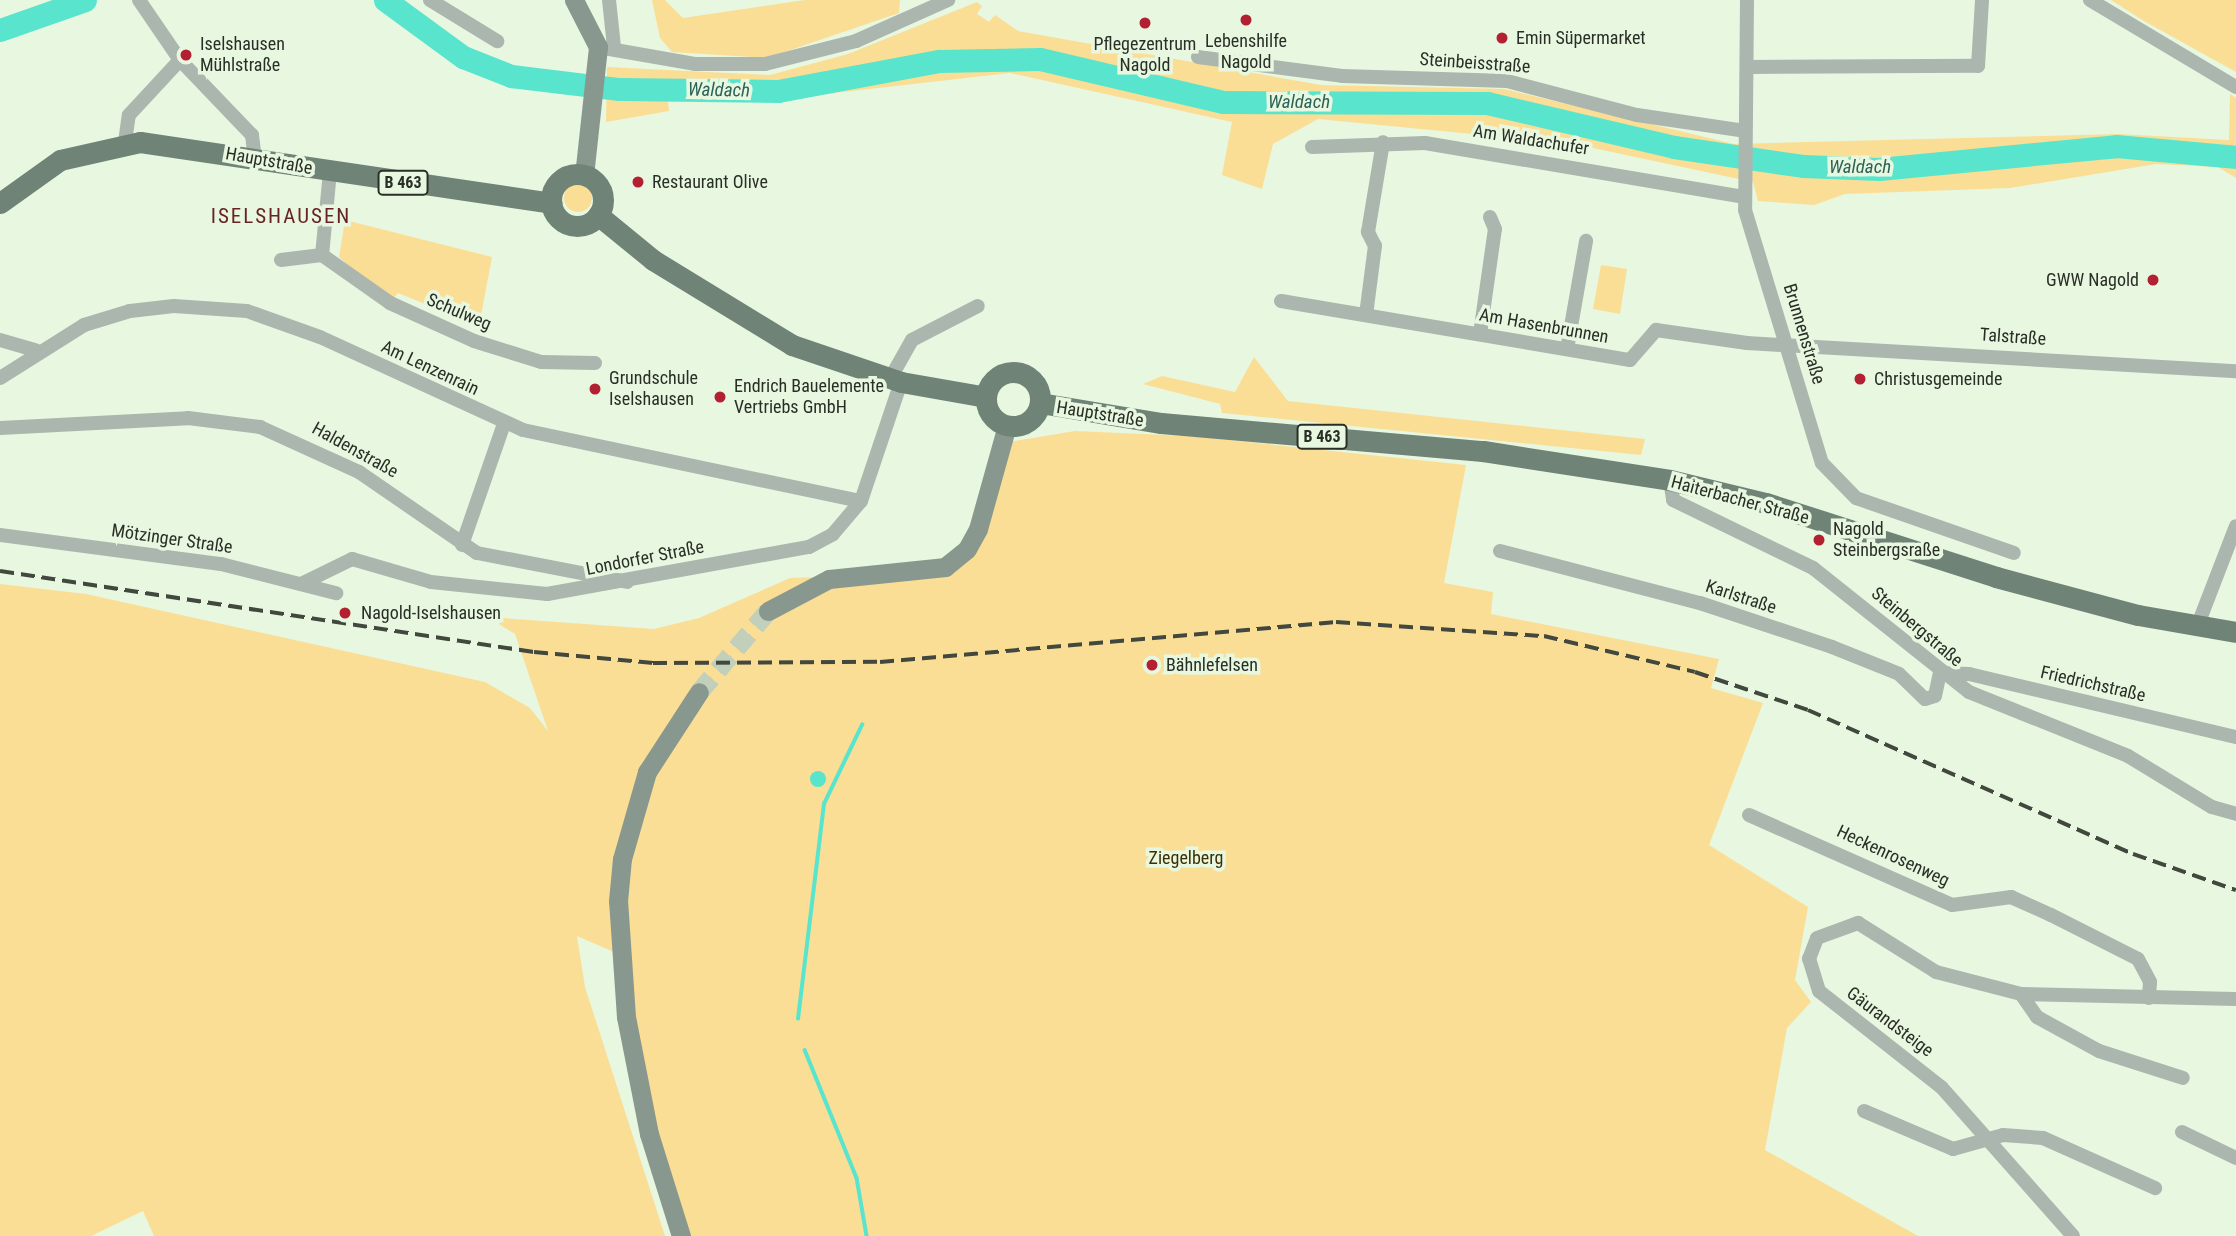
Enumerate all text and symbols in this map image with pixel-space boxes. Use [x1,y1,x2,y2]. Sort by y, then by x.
marker: Lebenshilfe Nagold [1238,12,1254,28]
marker: Pflegezentrum Nagold [1137,15,1153,31]
place label: Emin Süpermarket [1516,27,1646,49]
marker: Emin Süpermarket [1494,30,1510,46]
place label: Lebenshilfe Nagold [1205,31,1287,74]
place label: Iselshausen Mühlstraße [200,34,285,76]
place label: Pflegezentrum Nagold [1094,34,1196,76]
marker: Iselshausen Mühlstraße [178,47,194,63]
street label: Steinbeisstraße [1419,48,1531,78]
water label: Waldach [688,78,750,102]
water label: Waldach [1268,91,1330,113]
street label: Am Waldachufer [1472,120,1590,160]
street label: Hauptstraße [224,143,314,179]
water label: Waldach [1829,156,1891,178]
road number: B 463 [377,170,429,196]
place label: Restaurant Olive [652,171,768,193]
marker: Restaurant Olive [630,174,646,190]
district label: ISELSHAUSEN [212,203,350,229]
place label: GWW Nagold [2046,269,2139,291]
marker: GWW Nagold [2145,272,2161,288]
street label: Brunnenstraße [1779,281,1829,387]
street label: Schulweg [423,289,495,335]
street label: Am Hasenbrunnen [1478,304,1610,348]
street label: Talstraße [1979,324,2047,350]
street label: Am Lenzenrain [378,336,482,400]
place label: Grundschule Iselshausen [609,368,698,410]
place label: Christusgemeinde [1874,368,2002,390]
marker: Christusgemeinde [1852,371,1868,387]
place label: Endrich Bauelemente Vertriebs GmbH [734,376,884,418]
marker: Grundschule Iselshausen [587,381,603,397]
marker: Endrich Bauelemente Vertriebs GmbH [712,389,728,405]
street label: Hauptstraße [1055,396,1145,432]
street label: Haldenstraße [308,417,402,483]
road number: B 463 [1296,424,1348,450]
street label: Haiterbacher Straße [1669,471,1811,529]
place label: Nagold Steinbergsraße [1833,519,1940,562]
street label: Mötzinger Straße [110,520,234,558]
marker: Nagold Steinbergsraße [1811,532,1827,548]
street label: Londorfer Straße [584,536,706,580]
street label: Karlstraße [1703,575,1779,619]
street label: Steinbergstraße [1867,583,1967,671]
place label: Nagold-Iselshausen [361,602,501,624]
marker: Nagold-Iselshausen [335,603,355,623]
place label: Bähnlefelsen [1166,654,1258,676]
marker: Bähnlefelsen [1144,657,1160,673]
street label: Friedrichstraße [2038,661,2148,707]
street label: Heckenrosenweg [1833,820,1953,892]
park label: Ziegelberg [1149,847,1223,869]
street label: Gäurandsteige [1842,982,1938,1062]

